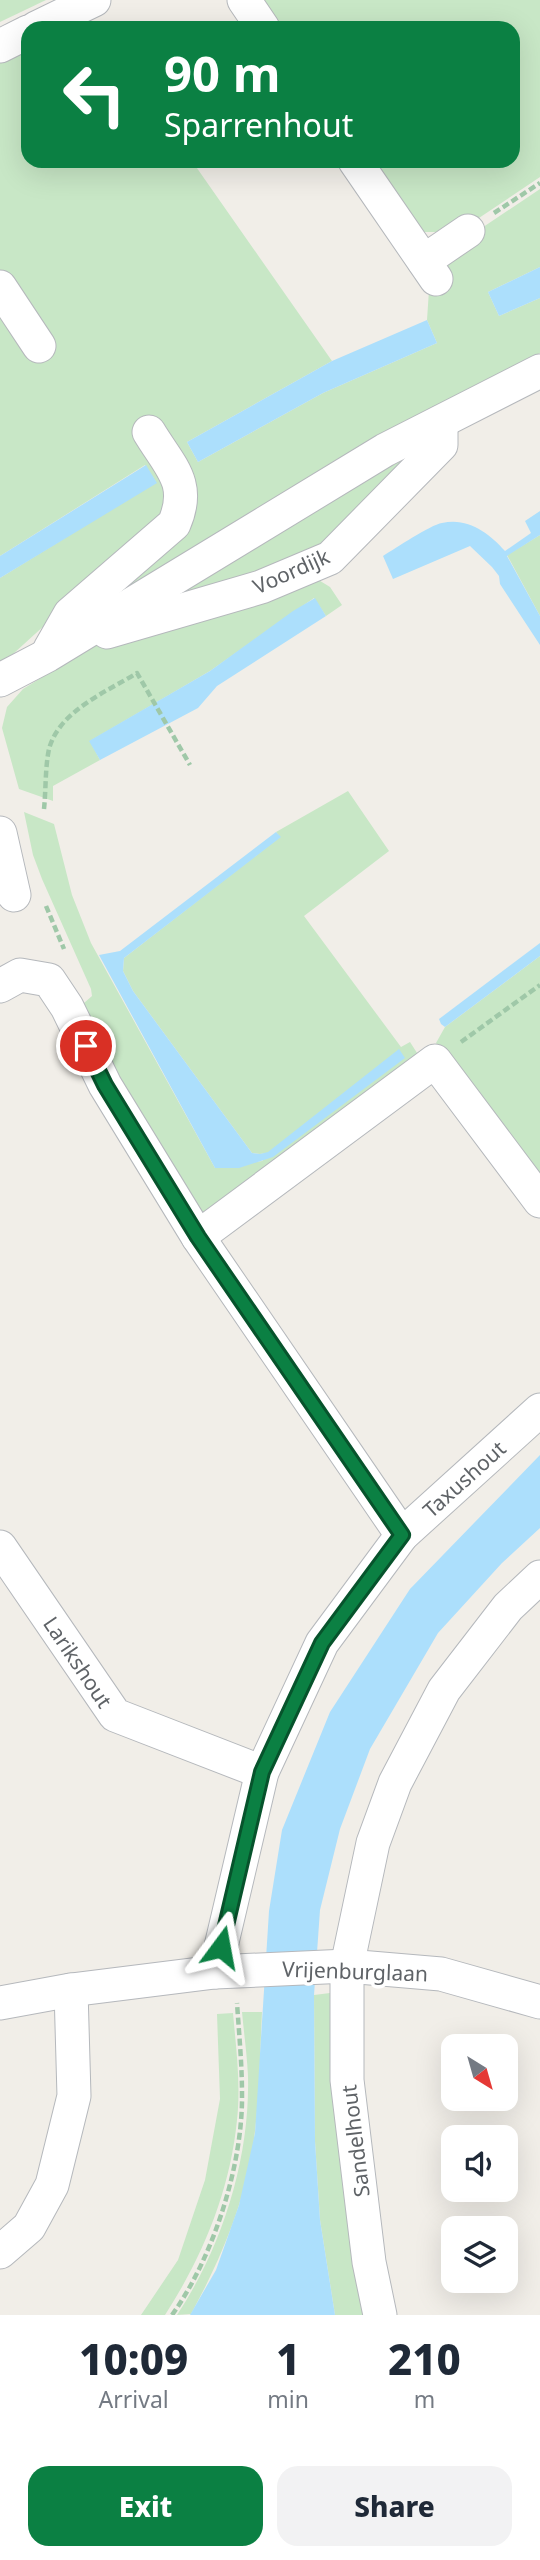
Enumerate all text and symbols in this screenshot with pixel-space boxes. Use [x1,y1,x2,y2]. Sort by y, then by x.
text: 90 m [164,40,281,106]
icon: left [49,49,140,140]
text: Sparrenhout [164,103,353,146]
street label: Voordijk [248,541,334,600]
pin [56,1016,116,1076]
icon: arrive [67,1027,105,1065]
street label: Taxushout [417,1434,512,1524]
street label: Larikshout [37,1611,119,1713]
position arrow [184,1910,258,1984]
street label: Vrijenburglaan [282,1954,428,1988]
north arrow [441,2034,518,2110]
map controls [441,2034,518,2293]
street label: Sandelhout [334,2083,376,2199]
button: sound [441,2125,518,2202]
button: layers [441,2216,518,2293]
text: 10:09 [79,2330,188,2387]
text: 1 [276,2330,300,2387]
text: 210 [388,2330,461,2387]
text: Arrival [99,2383,169,2415]
text: min [267,2383,309,2415]
text: m [414,2383,435,2415]
button: Exit [28,2466,263,2546]
button: Share [277,2466,512,2546]

